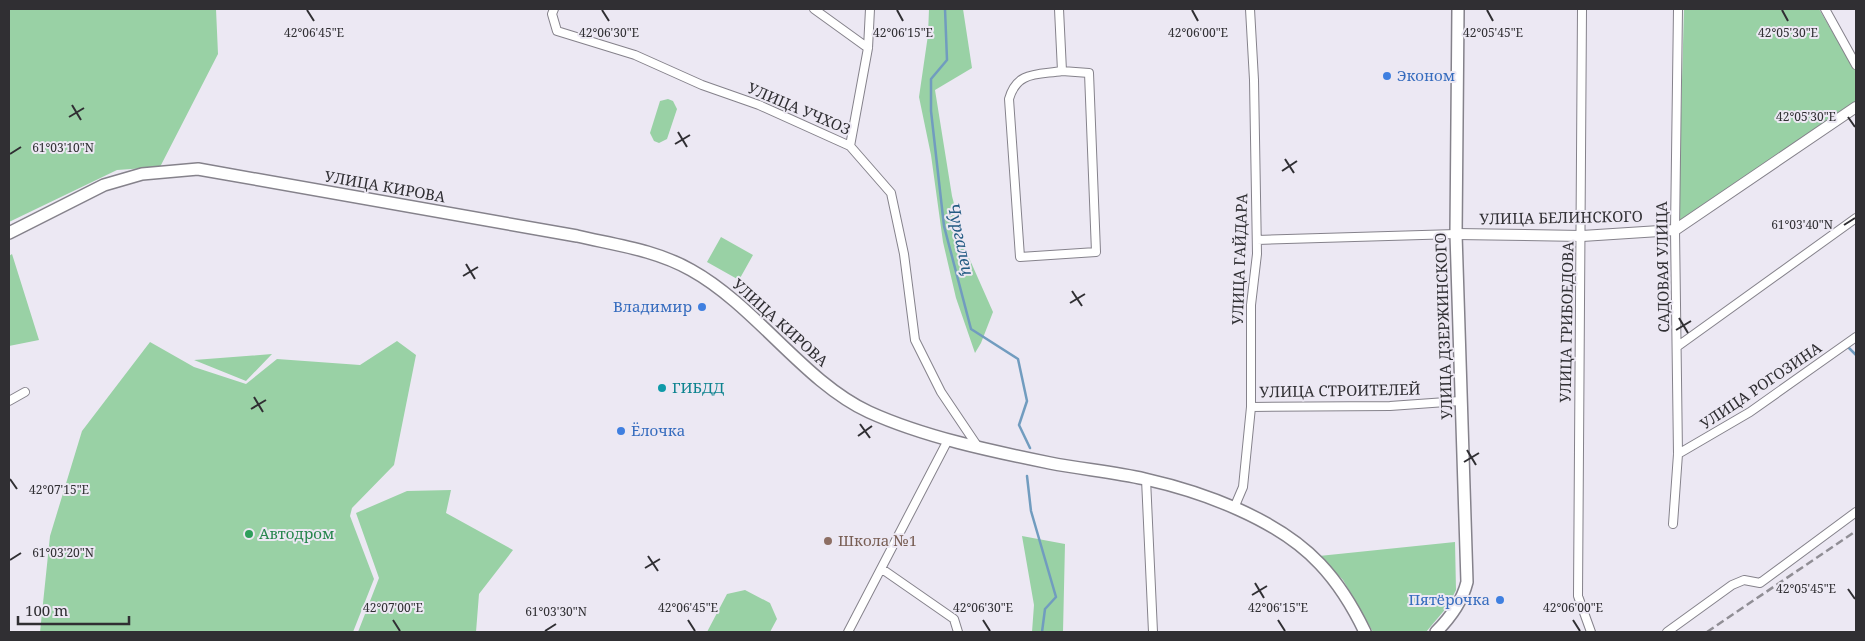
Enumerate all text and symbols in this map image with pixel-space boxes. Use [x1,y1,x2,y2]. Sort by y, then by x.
text: 42°06'45"E [284,24,344,41]
text: 42°06'30"E [579,24,639,41]
text: 42°06'15"E [873,24,933,41]
text: 42°06'00"E [1168,24,1228,41]
text: 42°05'45"E [1463,24,1523,41]
text: 42°05'30"E [1758,24,1818,41]
place label: Эконом [1397,65,1455,85]
marker: Эконом [1381,70,1393,82]
street label: УЛИЦА УЧХОЗ [745,77,854,139]
text: 42°05'30"E [1776,108,1836,125]
text: 61°03'10"N [32,139,94,156]
street label: УЛИЦА КИРОВА [323,166,448,207]
street label: УЛИЦА ГАЙДАРА [1227,192,1251,325]
water label: Чургалец [943,201,980,278]
street label: САДОВАЯ УЛИЦА [1651,201,1673,333]
street label: УЛИЦА БЕЛИНСКОГО [1479,206,1643,228]
text: 61°03'40"N [1771,216,1833,233]
street label: УЛИЦА ДЗЕРЖИНСКОГО [1430,232,1456,420]
street label: УЛИЦА ГРИБОЕДОВА [1555,241,1577,403]
street label: УЛИЦА КИРОВА [728,274,833,371]
place label: Владимир [613,296,692,316]
marker: Владимир [696,301,708,313]
street label: УЛИЦА РОГОЗИНА [1696,337,1825,433]
place label: ГИБДД [672,377,724,397]
street label: УЛИЦА СТРОИТЕЛЕЙ [1259,379,1421,401]
marker: ГИБДД [656,382,668,394]
place label: Ёлочка [631,420,685,440]
marker: Ёлочка [615,425,627,437]
text: 42°07'15"E [29,481,89,498]
place label: Автодром [259,523,334,543]
marker: Автодром [243,528,255,540]
place label: Школа №1 [838,530,917,550]
marker: Школа №1 [822,535,834,547]
text: 61°03'20"N [32,544,94,561]
text: 42°05'45"E [1776,580,1836,597]
place label: Пятёрочка [1409,589,1490,609]
scale bar [18,594,129,626]
marker: Пятёрочка [1494,594,1506,606]
text: 42°07'00"E [363,599,423,616]
text: 42°06'45"E [658,599,718,616]
text: 42°06'30"E [953,599,1013,616]
text: 42°06'15"E [1248,599,1308,616]
text: 42°06'00"E [1543,599,1603,616]
text: 100 m [25,600,68,620]
text: 61°03'30"N [525,603,587,620]

